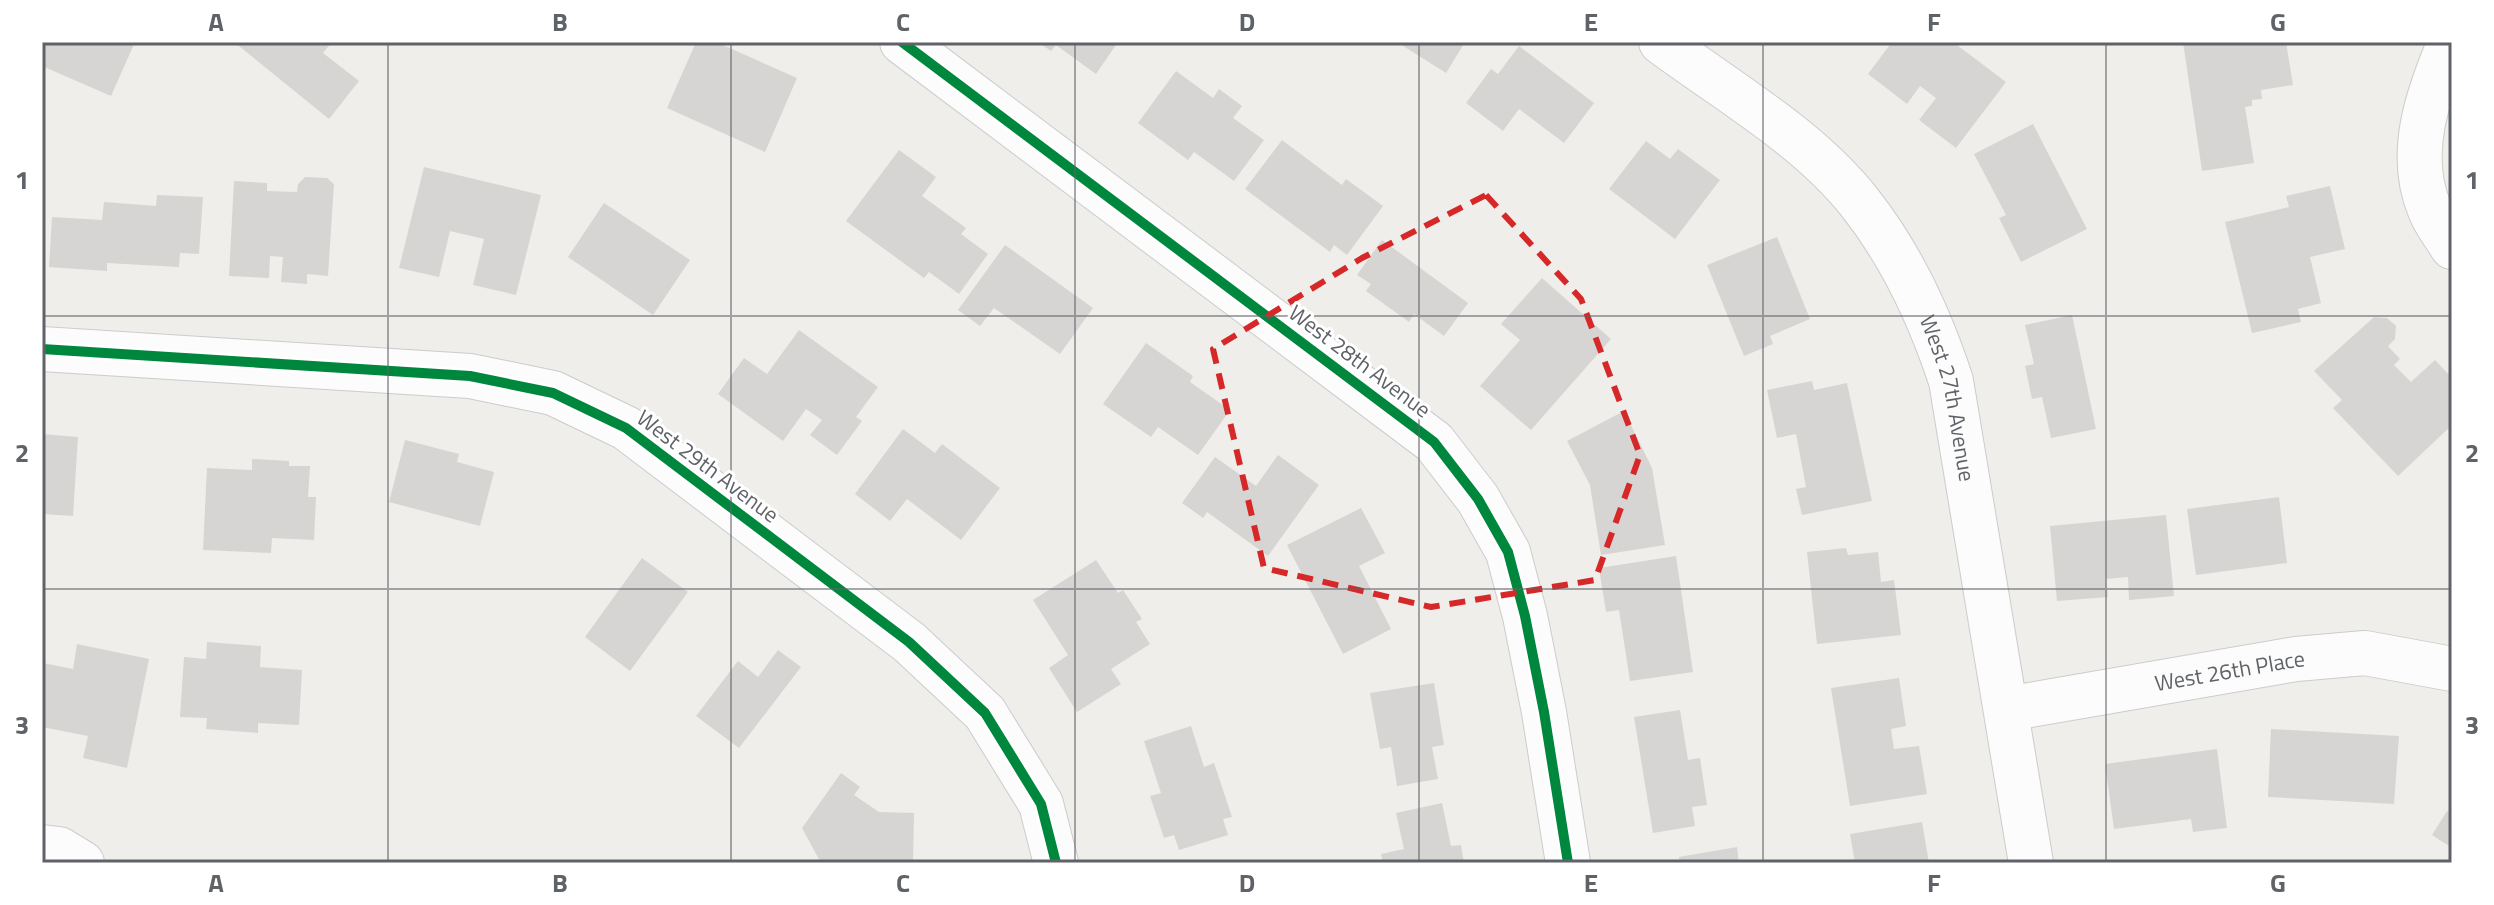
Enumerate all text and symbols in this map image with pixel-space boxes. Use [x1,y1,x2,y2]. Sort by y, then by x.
text: A [208,2,224,41]
text: B [552,2,568,41]
text: C [896,2,910,41]
text: D [1239,2,1255,41]
text: E [1584,2,1598,41]
text: F [1927,2,1941,41]
text: G [2270,2,2286,41]
text: 1 [15,160,29,199]
text: 1 [2465,160,2479,199]
street label: West 28th Avenue [1282,296,1438,426]
street label: West 27th Avenue [1911,310,1984,484]
street label: West 29th Avenue [630,401,786,531]
text: 2 [15,433,29,472]
text: 2 [2465,433,2479,472]
street label: West 26th Place [2152,641,2306,700]
text: 3 [15,705,29,744]
text: 3 [2465,705,2479,744]
text: A [208,863,224,902]
text: B [552,863,568,902]
text: C [896,863,910,902]
text: D [1239,863,1255,902]
text: E [1584,863,1598,902]
text: F [1927,863,1941,902]
text: G [2270,863,2286,902]

